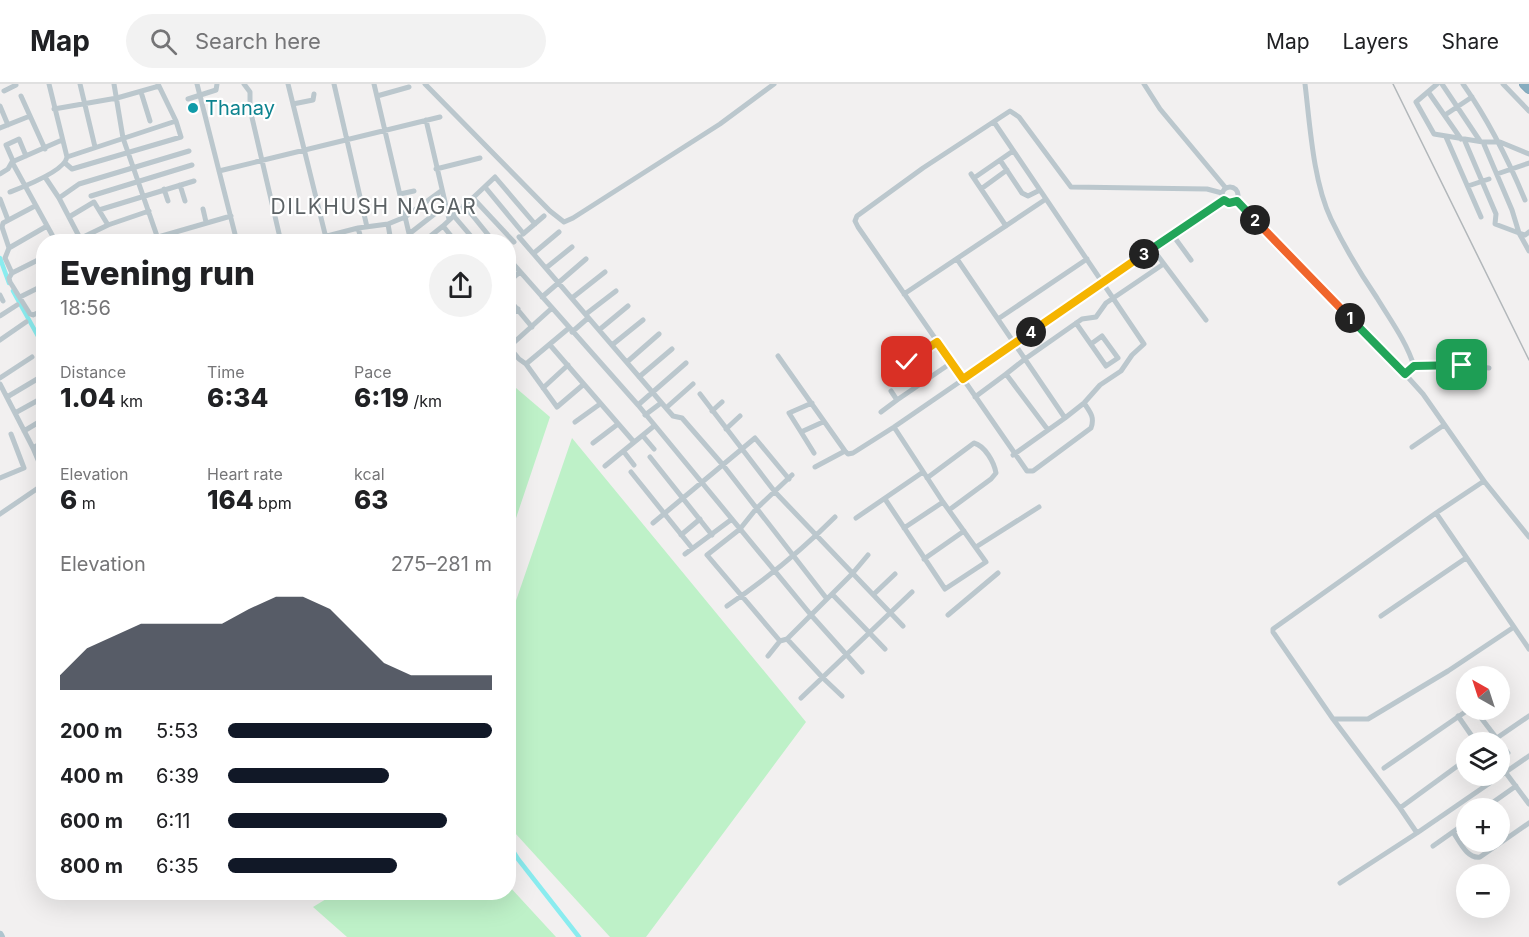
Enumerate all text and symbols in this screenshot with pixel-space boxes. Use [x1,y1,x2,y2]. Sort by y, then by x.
search box [126,14,546,68]
text: Map [30,24,90,58]
icon: search [147,25,180,58]
text: Search here [195,28,321,54]
text: Map [1266,29,1310,54]
text: Layers [1343,29,1409,54]
text: Share [1442,29,1499,54]
place label: Thanay [205,96,275,120]
marker: Thanay [186,101,200,115]
district label: DILKHUSH NAGAR [271,194,477,219]
pin: 2 [1240,205,1270,235]
text: 2 [1250,210,1260,230]
pin: 3 [1129,239,1159,269]
text: 3 [1139,244,1149,264]
text: Evening run [60,253,255,293]
button: share [429,254,492,317]
text: 18:56 [60,296,111,320]
pin: 1 [1335,303,1365,333]
text: 1 [1347,308,1353,328]
pin: 4 [1016,317,1046,347]
text: 4 [1026,322,1036,342]
pin [881,336,932,387]
pin [1436,339,1487,390]
icon: check [890,345,923,378]
icon: arrive [1445,348,1478,381]
text: Distance [60,362,126,382]
text: Time [207,362,245,382]
text: Pace [354,362,392,382]
text: 1.04 [60,382,116,413]
text: 6:34 [207,382,268,413]
text: 6:19 [354,382,409,413]
text: km [116,391,143,411]
text: /km [409,391,442,411]
text: Elevation [60,464,129,484]
text: Heart rate [207,464,283,484]
text: kcal [354,464,385,484]
text: 6 [60,484,77,515]
text: 164 [207,484,254,515]
text: 63 [354,484,388,515]
text: m [77,493,96,513]
text: bpm [254,493,292,513]
text: Elevation [60,552,146,576]
text: 275–281 m [391,552,492,576]
north arrow [1456,666,1510,720]
map controls [1456,666,1510,918]
text: 200 m [60,719,123,743]
text: 5:53 [156,719,198,743]
button: layers [1456,732,1510,786]
text: 400 m [60,764,124,788]
text: 6:39 [156,764,199,788]
button: + [1456,798,1510,852]
text: 600 m [60,809,123,833]
text: 6:11 [156,809,190,833]
text: 800 m [60,854,123,878]
text: 6:35 [156,854,199,878]
button: − [1456,864,1510,918]

